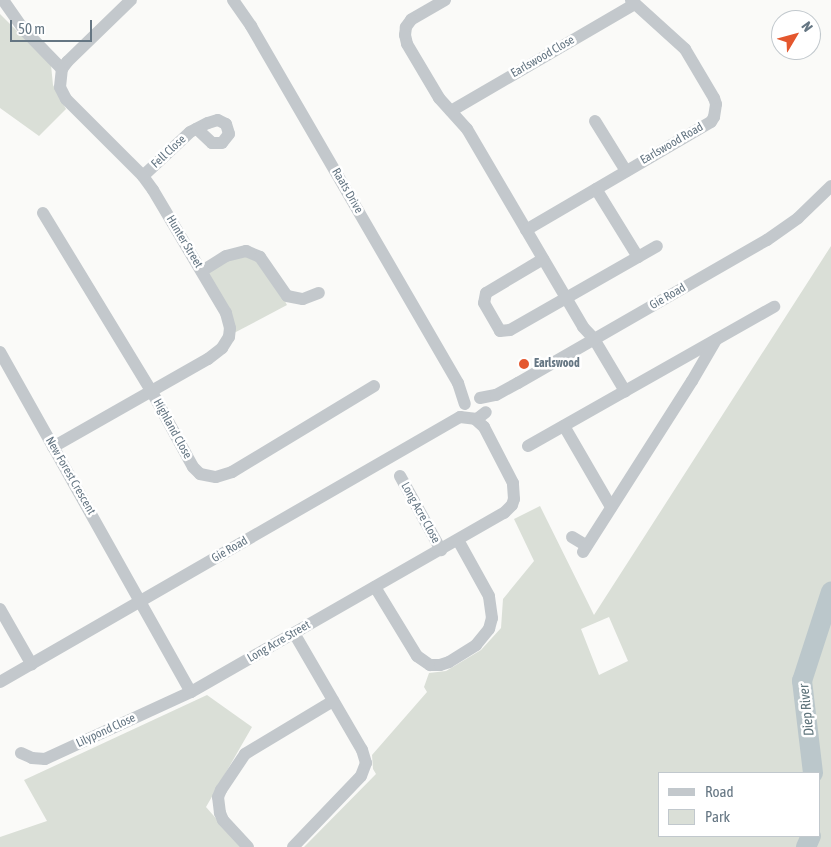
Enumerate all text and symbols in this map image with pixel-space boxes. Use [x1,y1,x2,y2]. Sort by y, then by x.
scale bar [12,10,95,42]
north arrow [771,10,821,60]
text: N [798,18,816,35]
text: 50 m [18,20,45,37]
street label: Earlswood Close [509,33,577,81]
street label: Earlswood Road [638,120,706,168]
street label: Fell Close [149,132,189,172]
street label: Raats Drive [328,166,366,216]
street label: Hunter Street [163,213,205,271]
street label: Gie Road [647,281,689,313]
place label: Earlswood [534,357,580,371]
marker: Earlswood [518,358,530,370]
street label: Highland Close [150,396,194,462]
street label: New Forest Crescent [42,434,98,518]
street label: Long Acre Close [397,480,443,546]
street label: Gie Road [209,534,251,566]
street label: Long Acre Street [245,618,313,666]
water label: Diep River [795,683,817,737]
street label: Lilypond Close [74,711,138,751]
legend [658,772,821,837]
text: Road [705,783,734,800]
text: Park [705,808,730,825]

